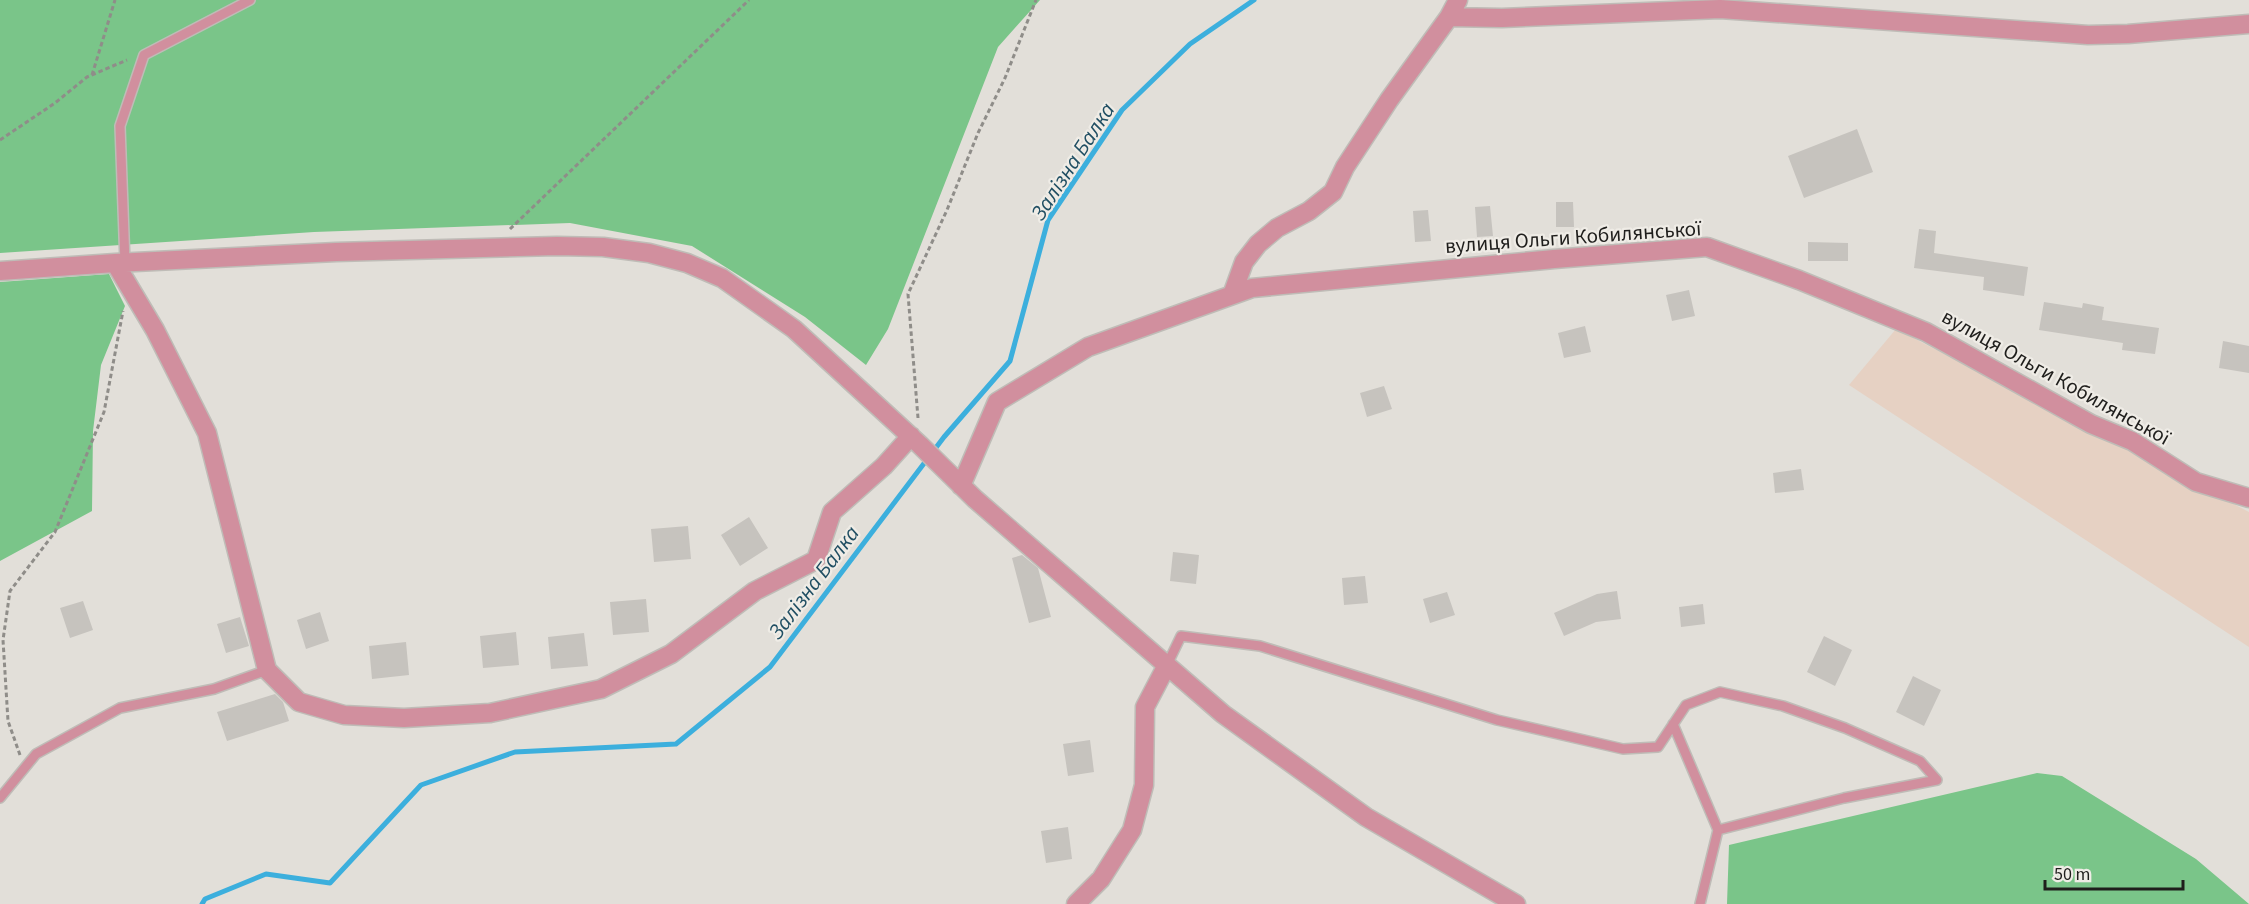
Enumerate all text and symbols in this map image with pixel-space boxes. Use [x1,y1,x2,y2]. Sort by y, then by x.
water label: Залізна Балка [1023,96,1123,227]
street label: вулиця Ольги Кобилянської [1444,213,1703,261]
street label: вулиця Ольги Кобилянської [1936,302,2176,453]
water label: Залізна Балка [760,519,867,646]
scale bar [2045,853,2183,891]
text: 50 m [2054,862,2090,887]

